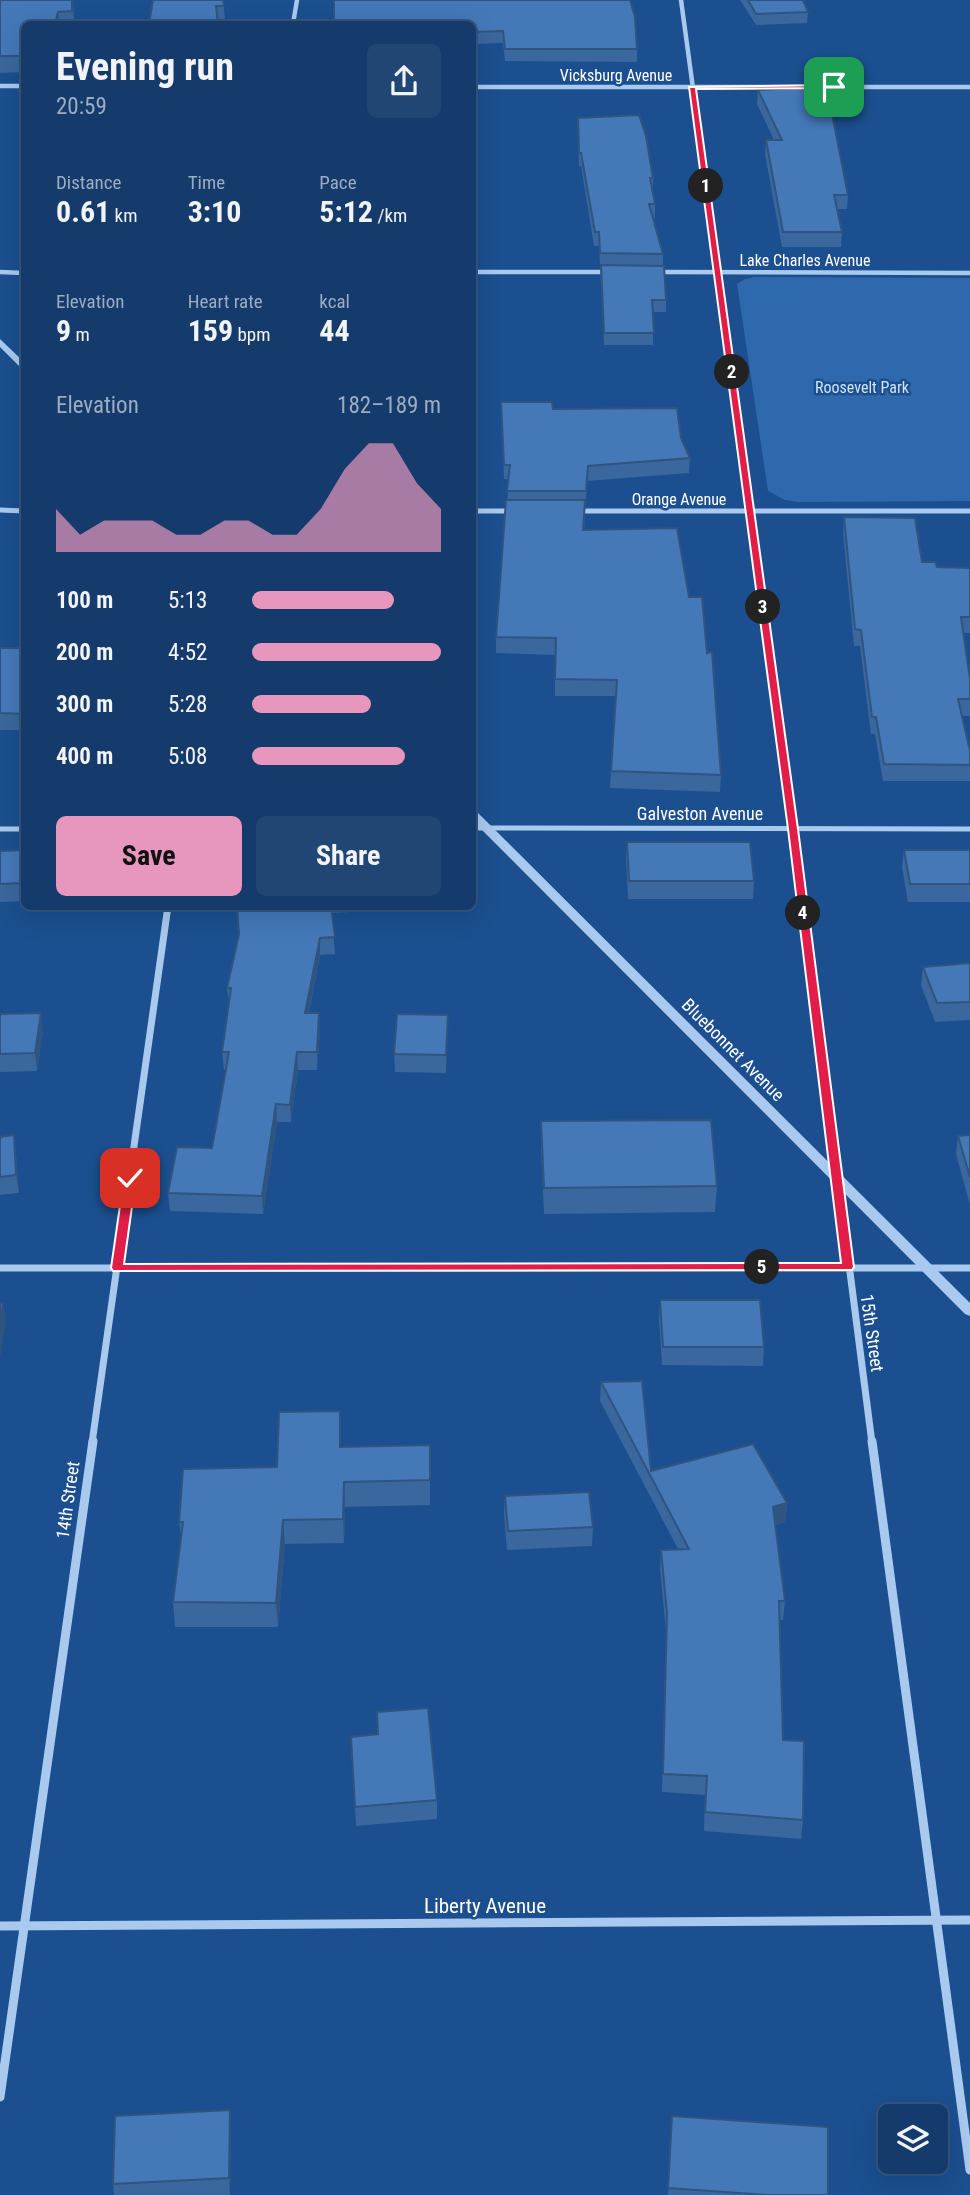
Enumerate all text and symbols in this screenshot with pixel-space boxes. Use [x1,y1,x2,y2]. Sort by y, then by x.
button: share [367,44,441,118]
text: Evening run [56,45,234,89]
pin [804,57,864,117]
street label: Vicksburg Avenue [560,66,672,85]
icon: arrive [815,68,853,106]
text: 20:59 [56,93,107,120]
pin: 1 [688,168,724,204]
text: Distance [56,171,121,194]
text: Time [188,171,225,194]
text: Pace [319,171,357,194]
text: 1 [701,174,710,197]
text: 0.61 [56,194,110,229]
text: 3:10 [188,194,241,229]
text: 5:12 [319,194,373,229]
text: km [110,204,137,227]
text: /km [373,204,407,227]
street label: Lake Charles Avenue [739,251,871,270]
text: Elevation [56,290,124,313]
text: Heart rate [188,290,263,313]
text: kcal [319,290,350,313]
text: 9 [56,313,71,348]
text: 159 [188,313,233,348]
text: 44 [319,313,350,348]
text: m [71,323,90,346]
text: bpm [233,323,271,346]
pin: 2 [714,354,750,390]
text: 2 [727,360,736,383]
park label: Roosevelt Park [815,378,910,397]
text: Elevation [56,392,139,419]
text: 182–189 m [337,392,441,419]
street label: Orange Avenue [632,490,726,509]
text: 100 m [56,587,113,614]
text: 5:13 [168,587,207,614]
pin: 3 [746,590,780,624]
text: 3 [758,595,767,618]
text: 200 m [56,639,113,666]
text: 4:52 [168,639,207,666]
text: 300 m [56,691,113,718]
text: 5:28 [168,691,207,718]
text: 400 m [56,743,113,770]
text: 5:08 [168,743,207,770]
street label: Galveston Avenue [637,803,763,824]
button: Save [56,816,242,896]
button: Share [256,816,441,896]
pin: 4 [786,895,820,930]
text: 4 [798,901,807,924]
street label: Bluebonnet Avenue [678,994,789,1105]
pin [100,1148,160,1208]
icon: check [111,1159,149,1197]
pin: 5 [744,1250,780,1284]
text: 5 [757,1255,766,1278]
street label: 15th Street [857,1293,888,1373]
street label: 14th Street [52,1460,83,1540]
street label: Liberty Avenue [424,1894,546,1918]
map controls [878,2104,948,2174]
button: layers [878,2104,948,2174]

